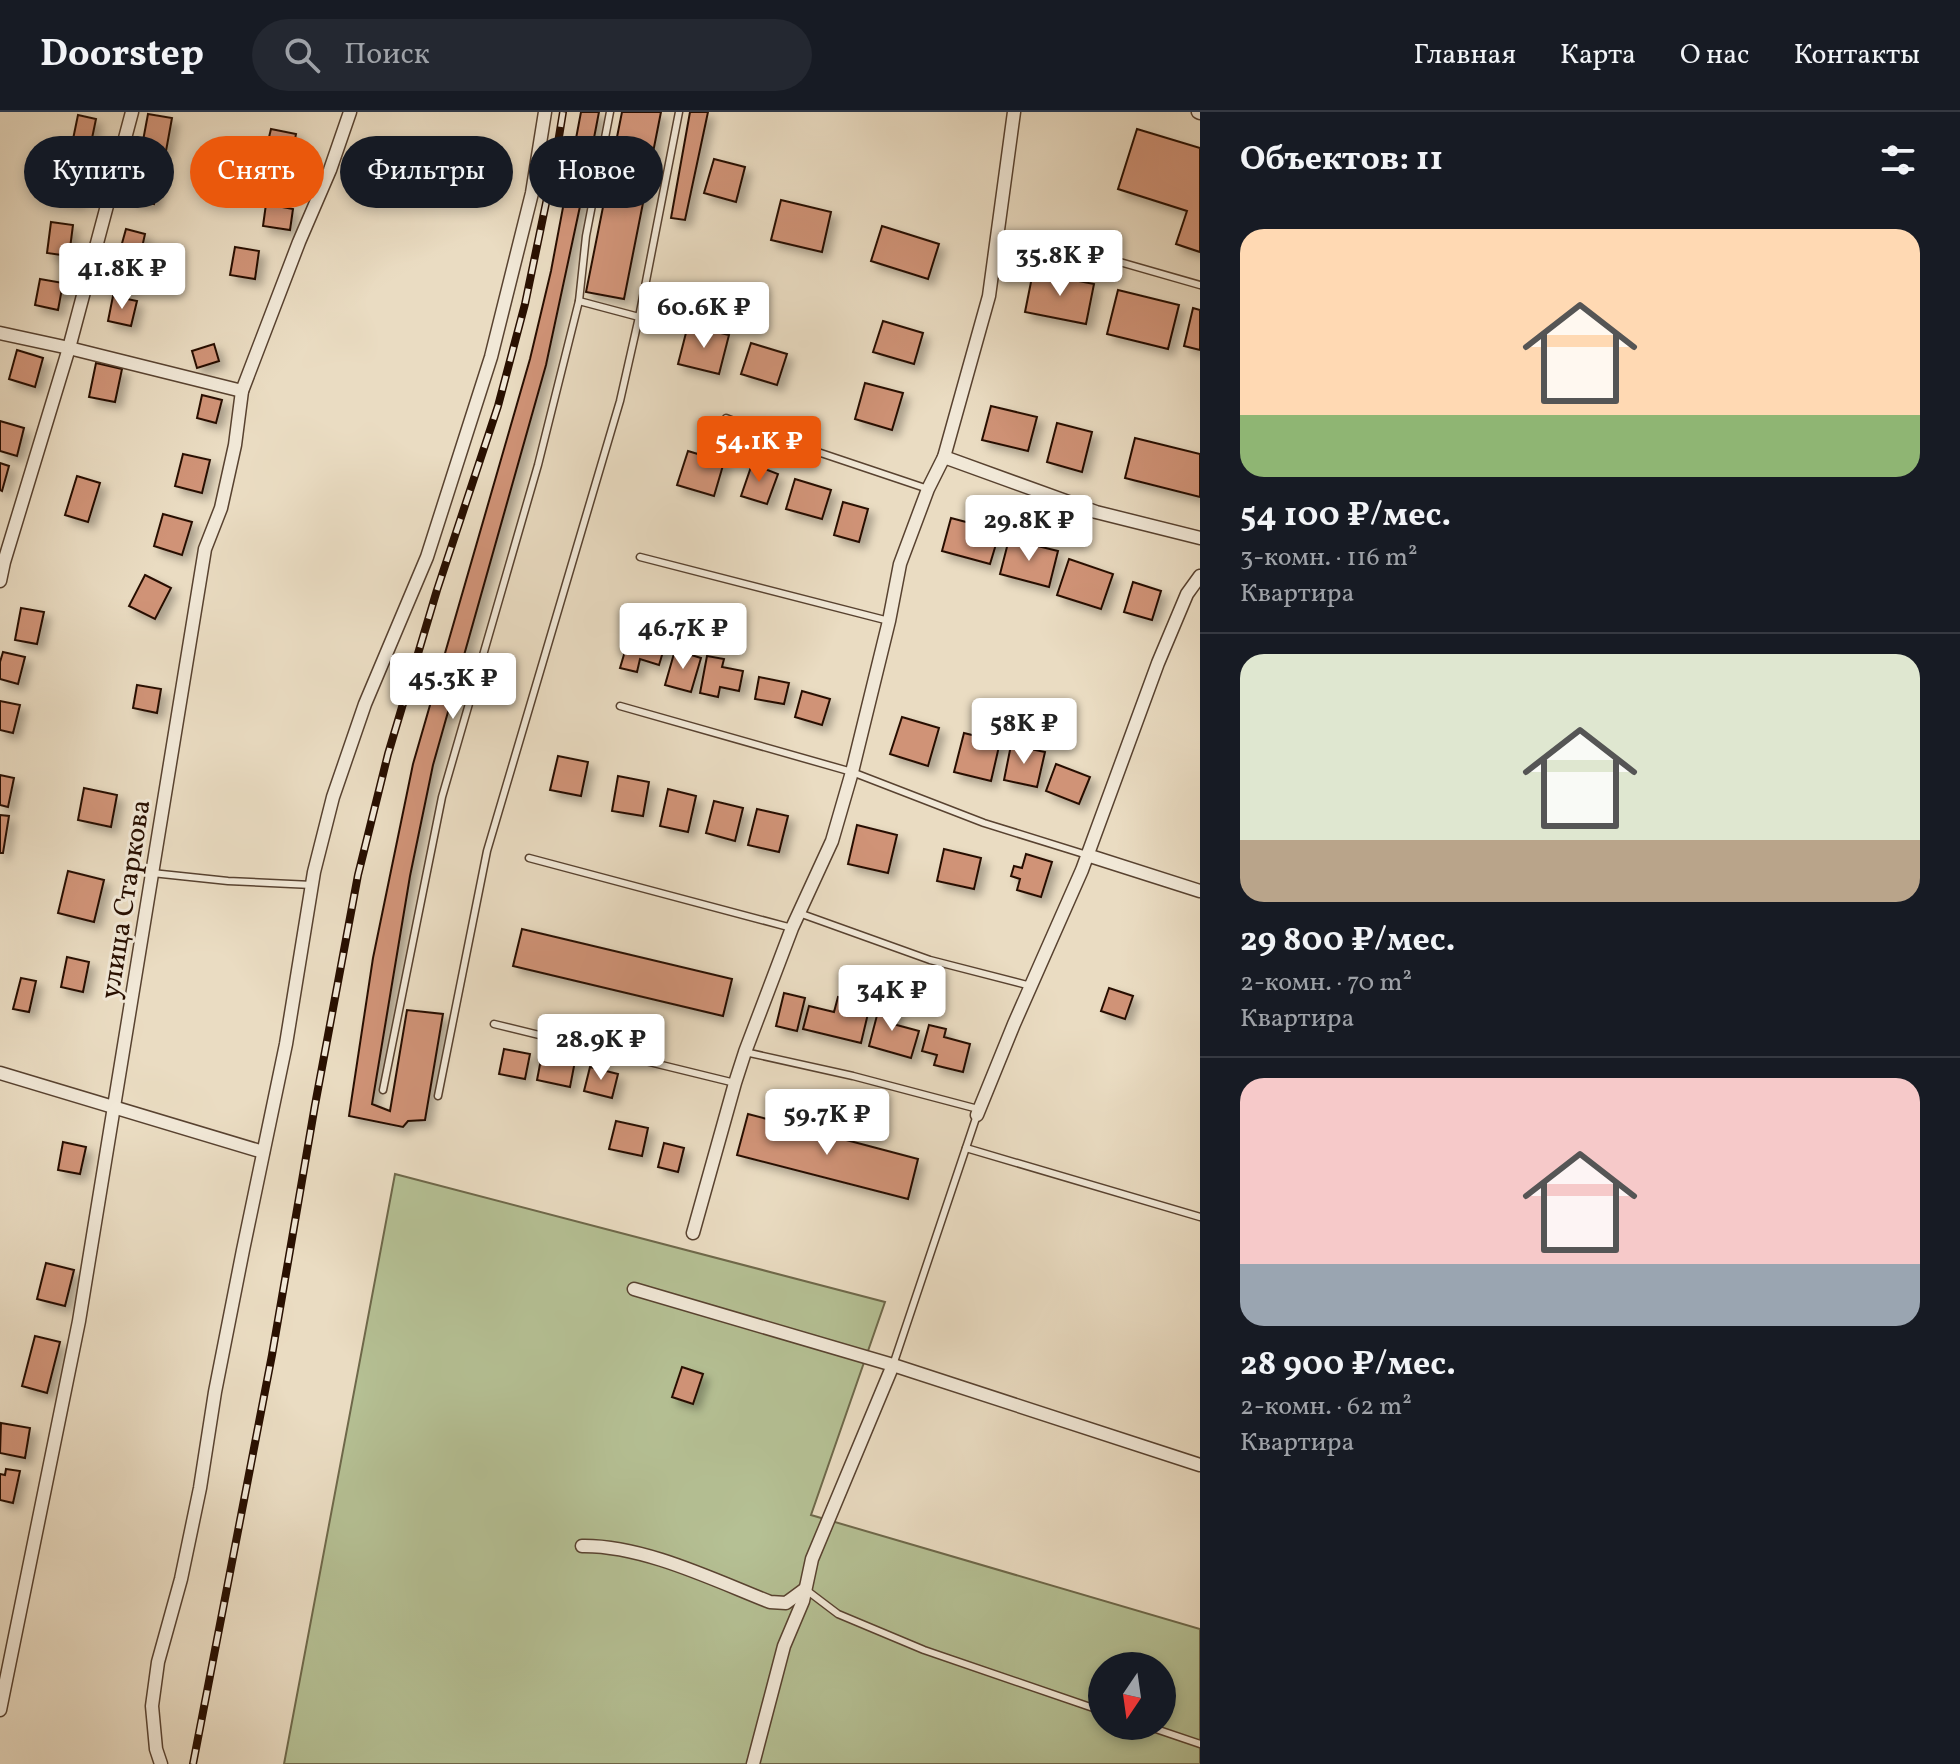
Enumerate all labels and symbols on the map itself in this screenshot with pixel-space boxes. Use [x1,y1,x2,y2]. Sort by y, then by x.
pin: 35.8K ₽ [986,230,1134,298]
pin: 41.8K ₽ [48,243,196,311]
pin: 60.6K ₽ [630,282,778,350]
pin: 54.1K ₽ [685,416,833,484]
pin: 29.8K ₽ [955,495,1103,563]
pin: 46.7K ₽ [609,603,757,671]
pin: 45.3K ₽ [379,653,527,721]
pin: 58K ₽ [968,698,1080,766]
street label: улица Старкова [91,797,161,1002]
pin: 34K ₽ [836,965,948,1033]
pin: 28.9K ₽ [527,1014,675,1082]
pin: 59.7K ₽ [753,1089,901,1157]
north arrow [1088,1652,1176,1740]

